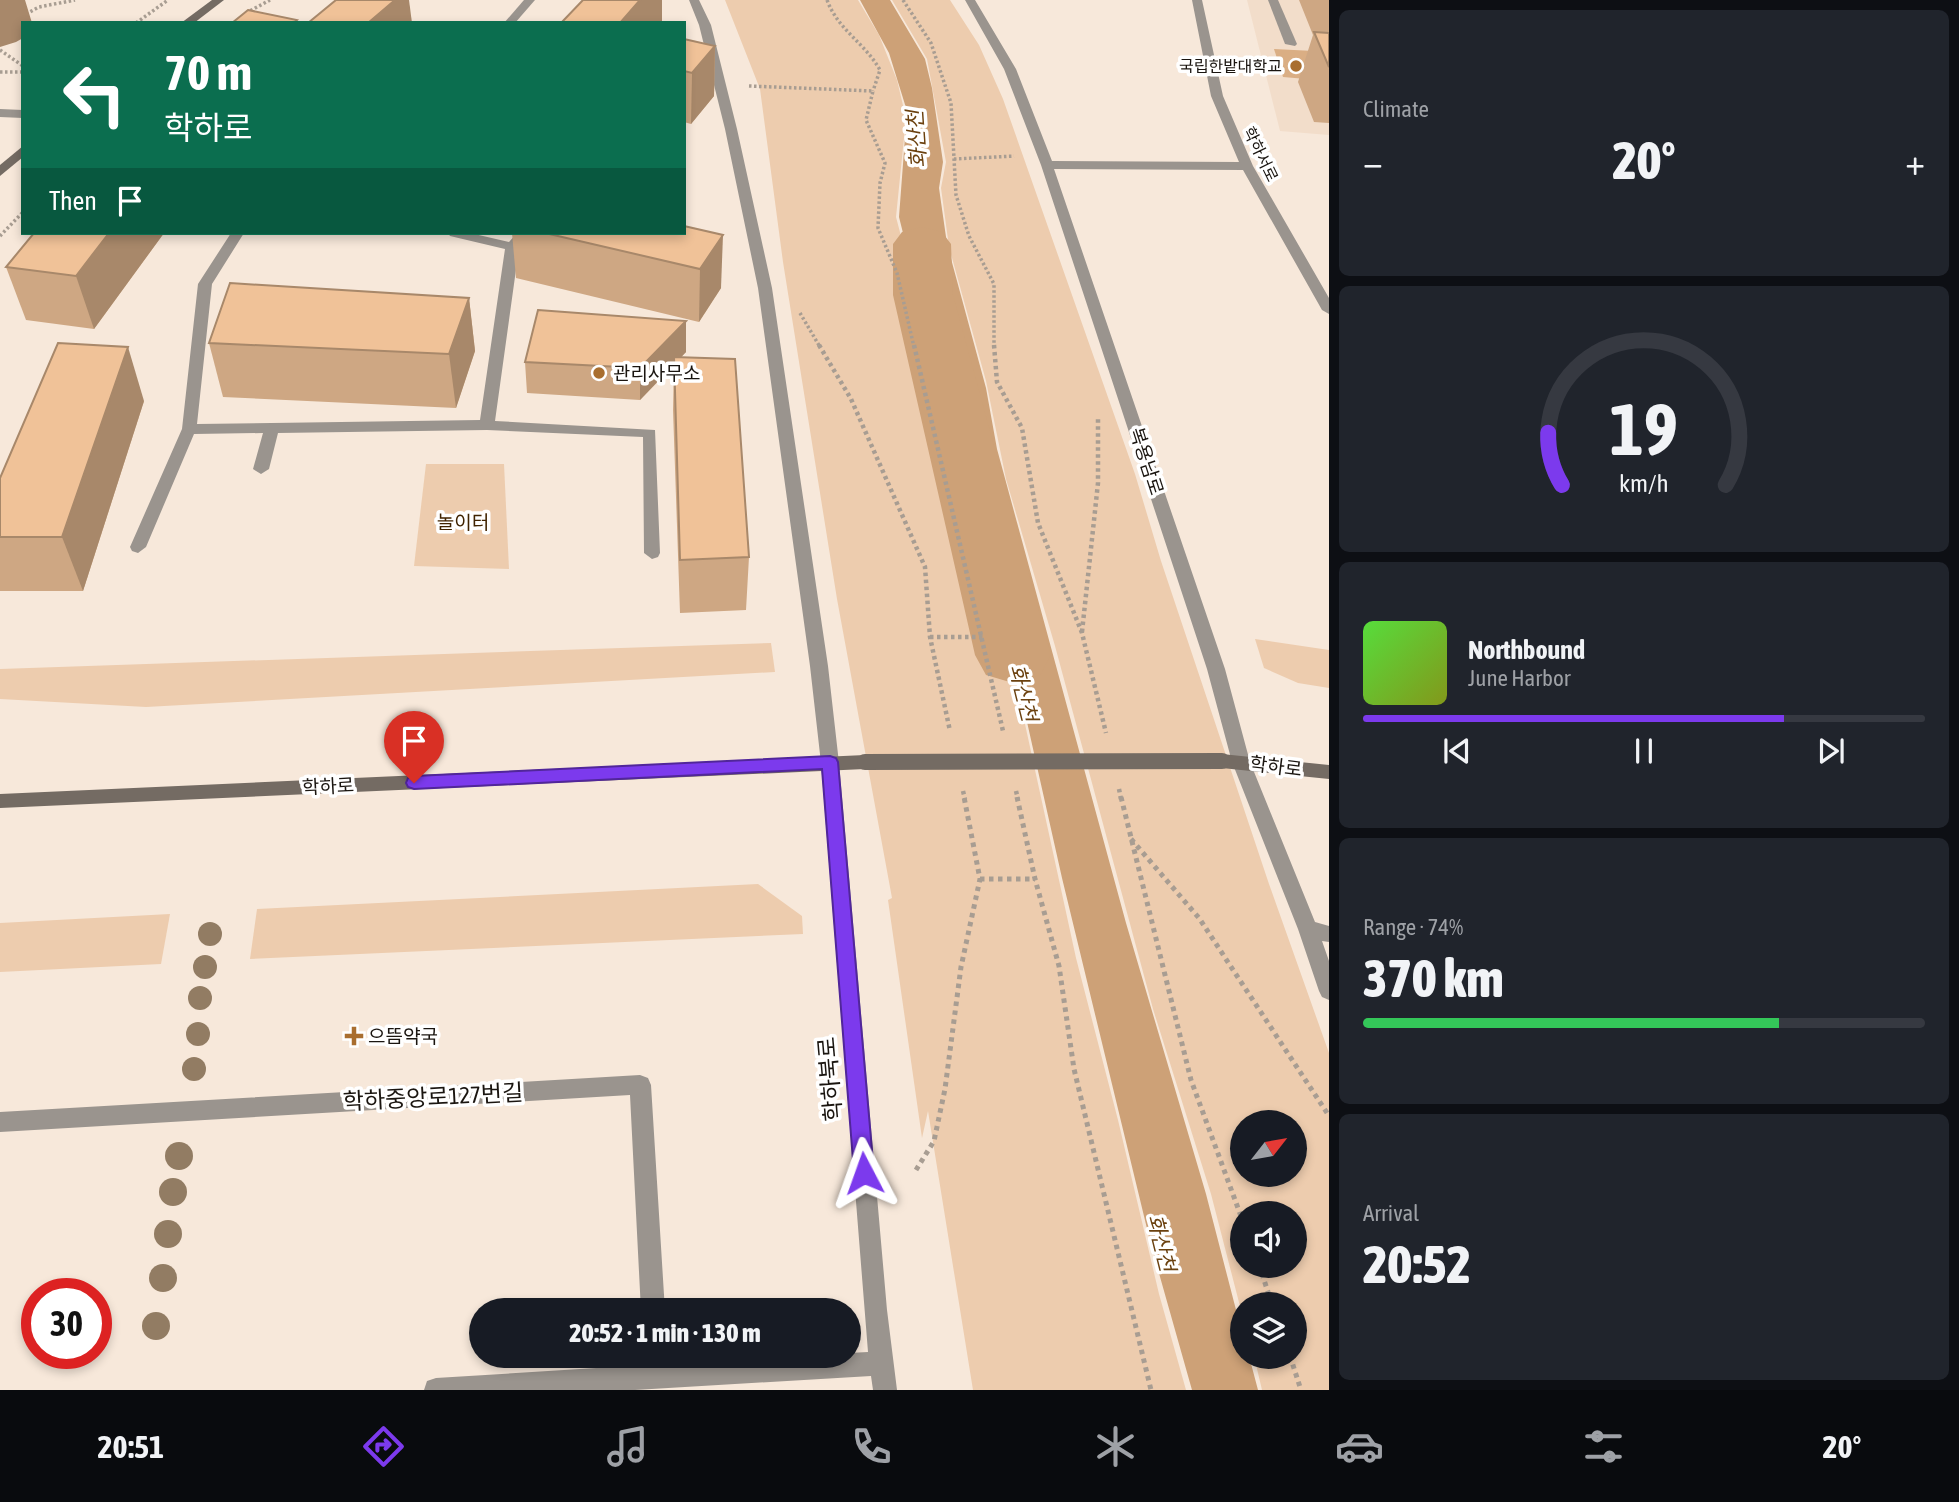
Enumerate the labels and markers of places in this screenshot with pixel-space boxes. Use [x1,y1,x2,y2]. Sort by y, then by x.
place label: 국립한밭대학교 [1179,57,1282,75]
marker: 국립한밭대학교 [1288,58,1304,74]
place label: 관리사무소 [613,362,700,384]
marker: 관리사무소 [591,365,607,381]
pin [384,711,444,783]
place label: 으뜸약국 [368,1025,438,1047]
marker: 으뜸약국 [346,1028,362,1044]

